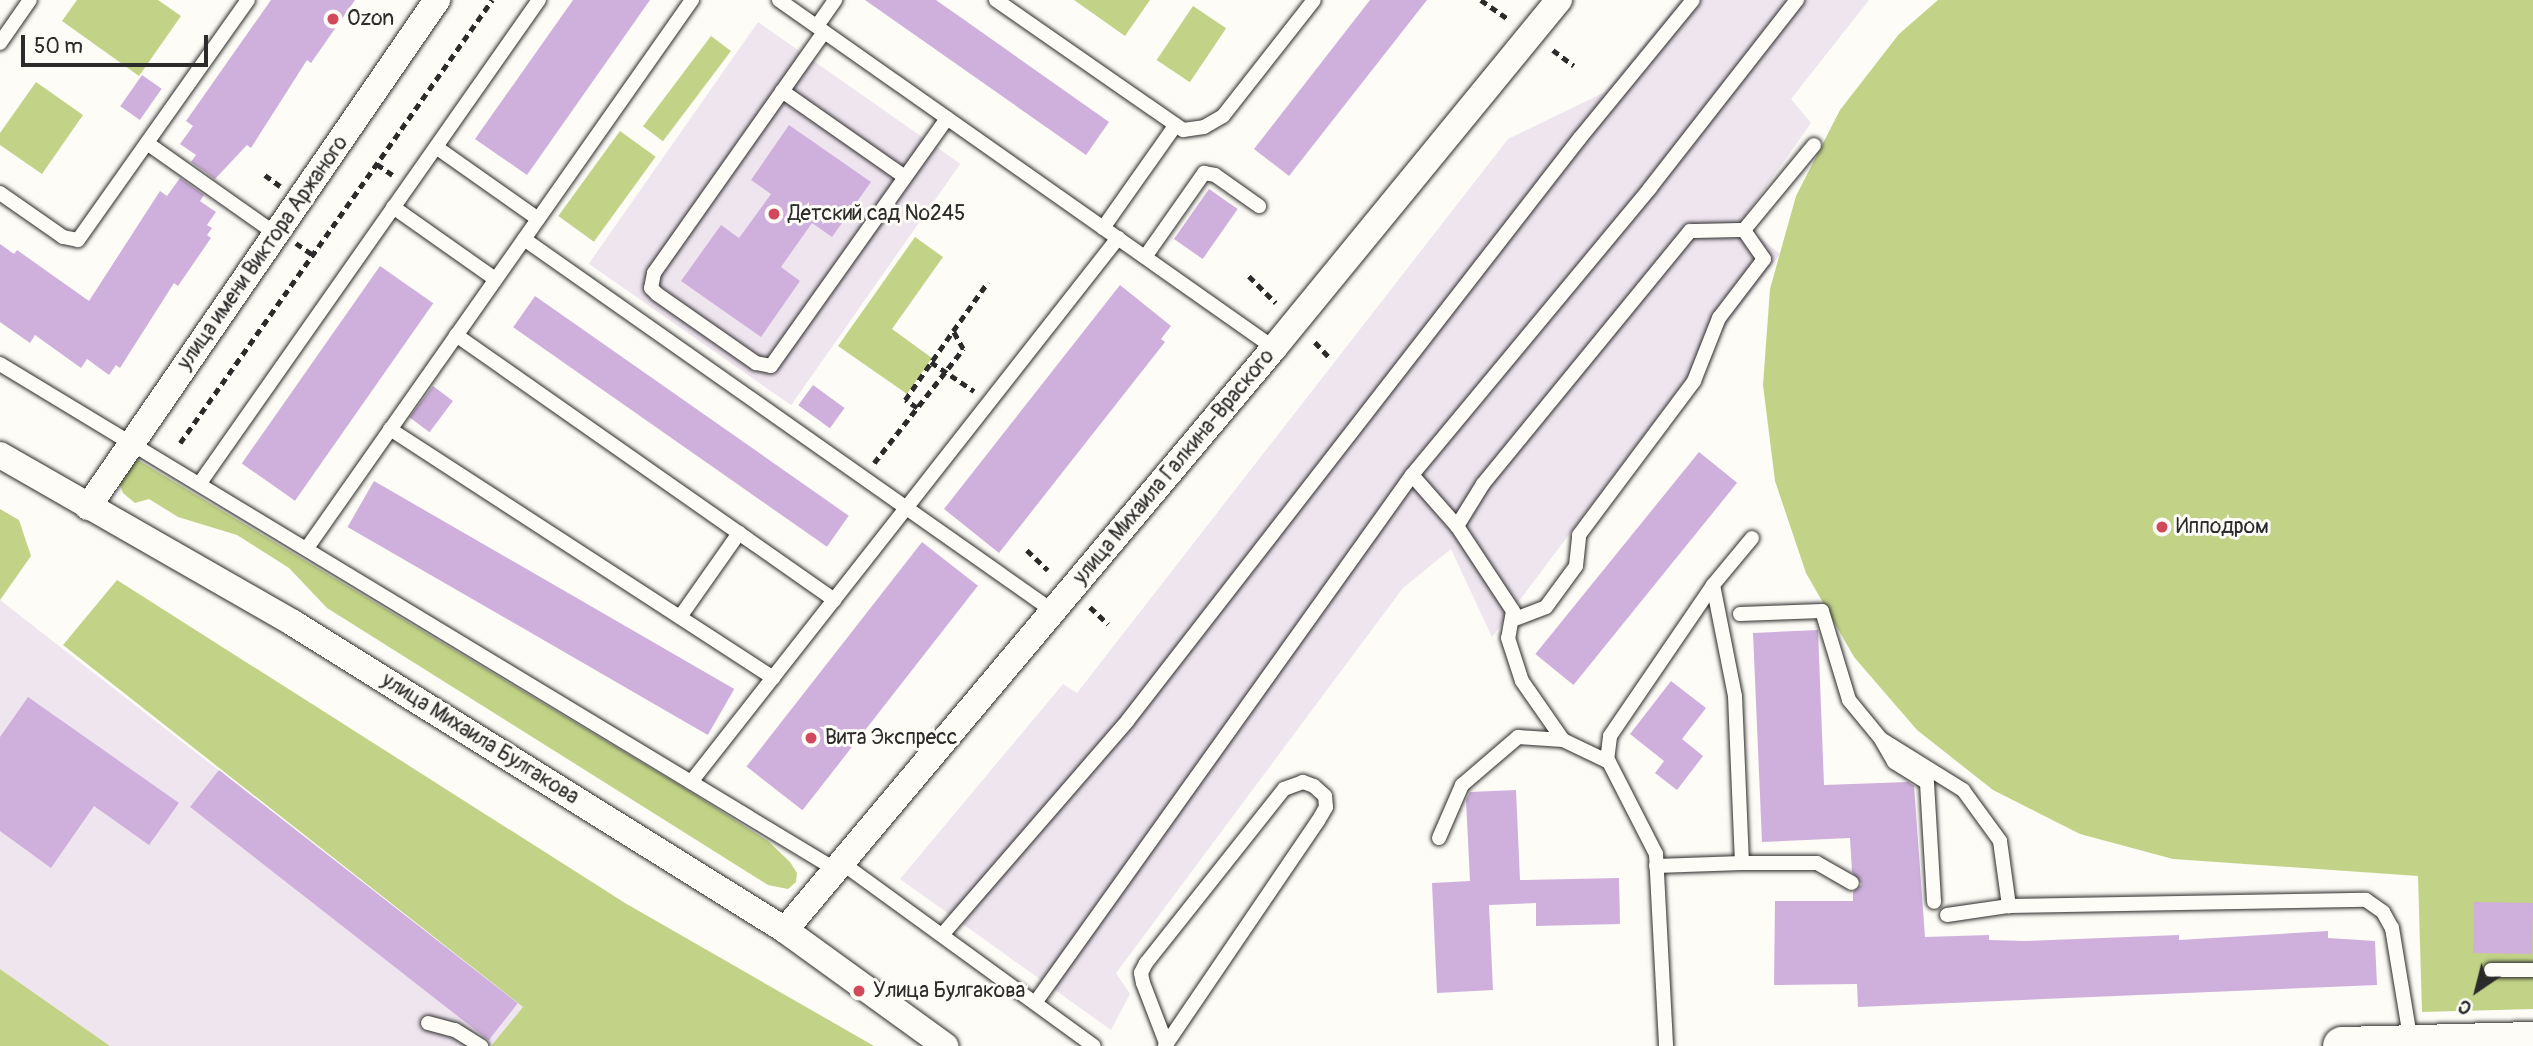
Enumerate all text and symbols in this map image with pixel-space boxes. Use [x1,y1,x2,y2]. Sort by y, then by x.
place label: Ozon [347,6,394,32]
marker: Ozon [325,11,341,27]
scale bar [24,21,212,65]
text: 50 m [34,33,83,60]
street label: улица имени Виктора Аржаного [172,131,354,375]
place label: Детский сад №245 [788,201,965,227]
marker: Детский сад №245 [766,206,782,222]
street label: улица Михаила Галкина-Враского [1068,344,1280,590]
place label: Ипподром [2176,514,2269,540]
marker: Ипподром [2154,519,2170,535]
street label: улица Михаила Булгакова [377,668,583,810]
place label: Вита Экспресс [825,725,957,751]
marker: Вита Экспресс [803,730,819,746]
north arrow [2442,955,2512,1025]
place label: Улица Булгакова [873,978,1025,1004]
marker: Улица Булгакова [851,983,867,999]
text: С [2453,994,2477,1020]

